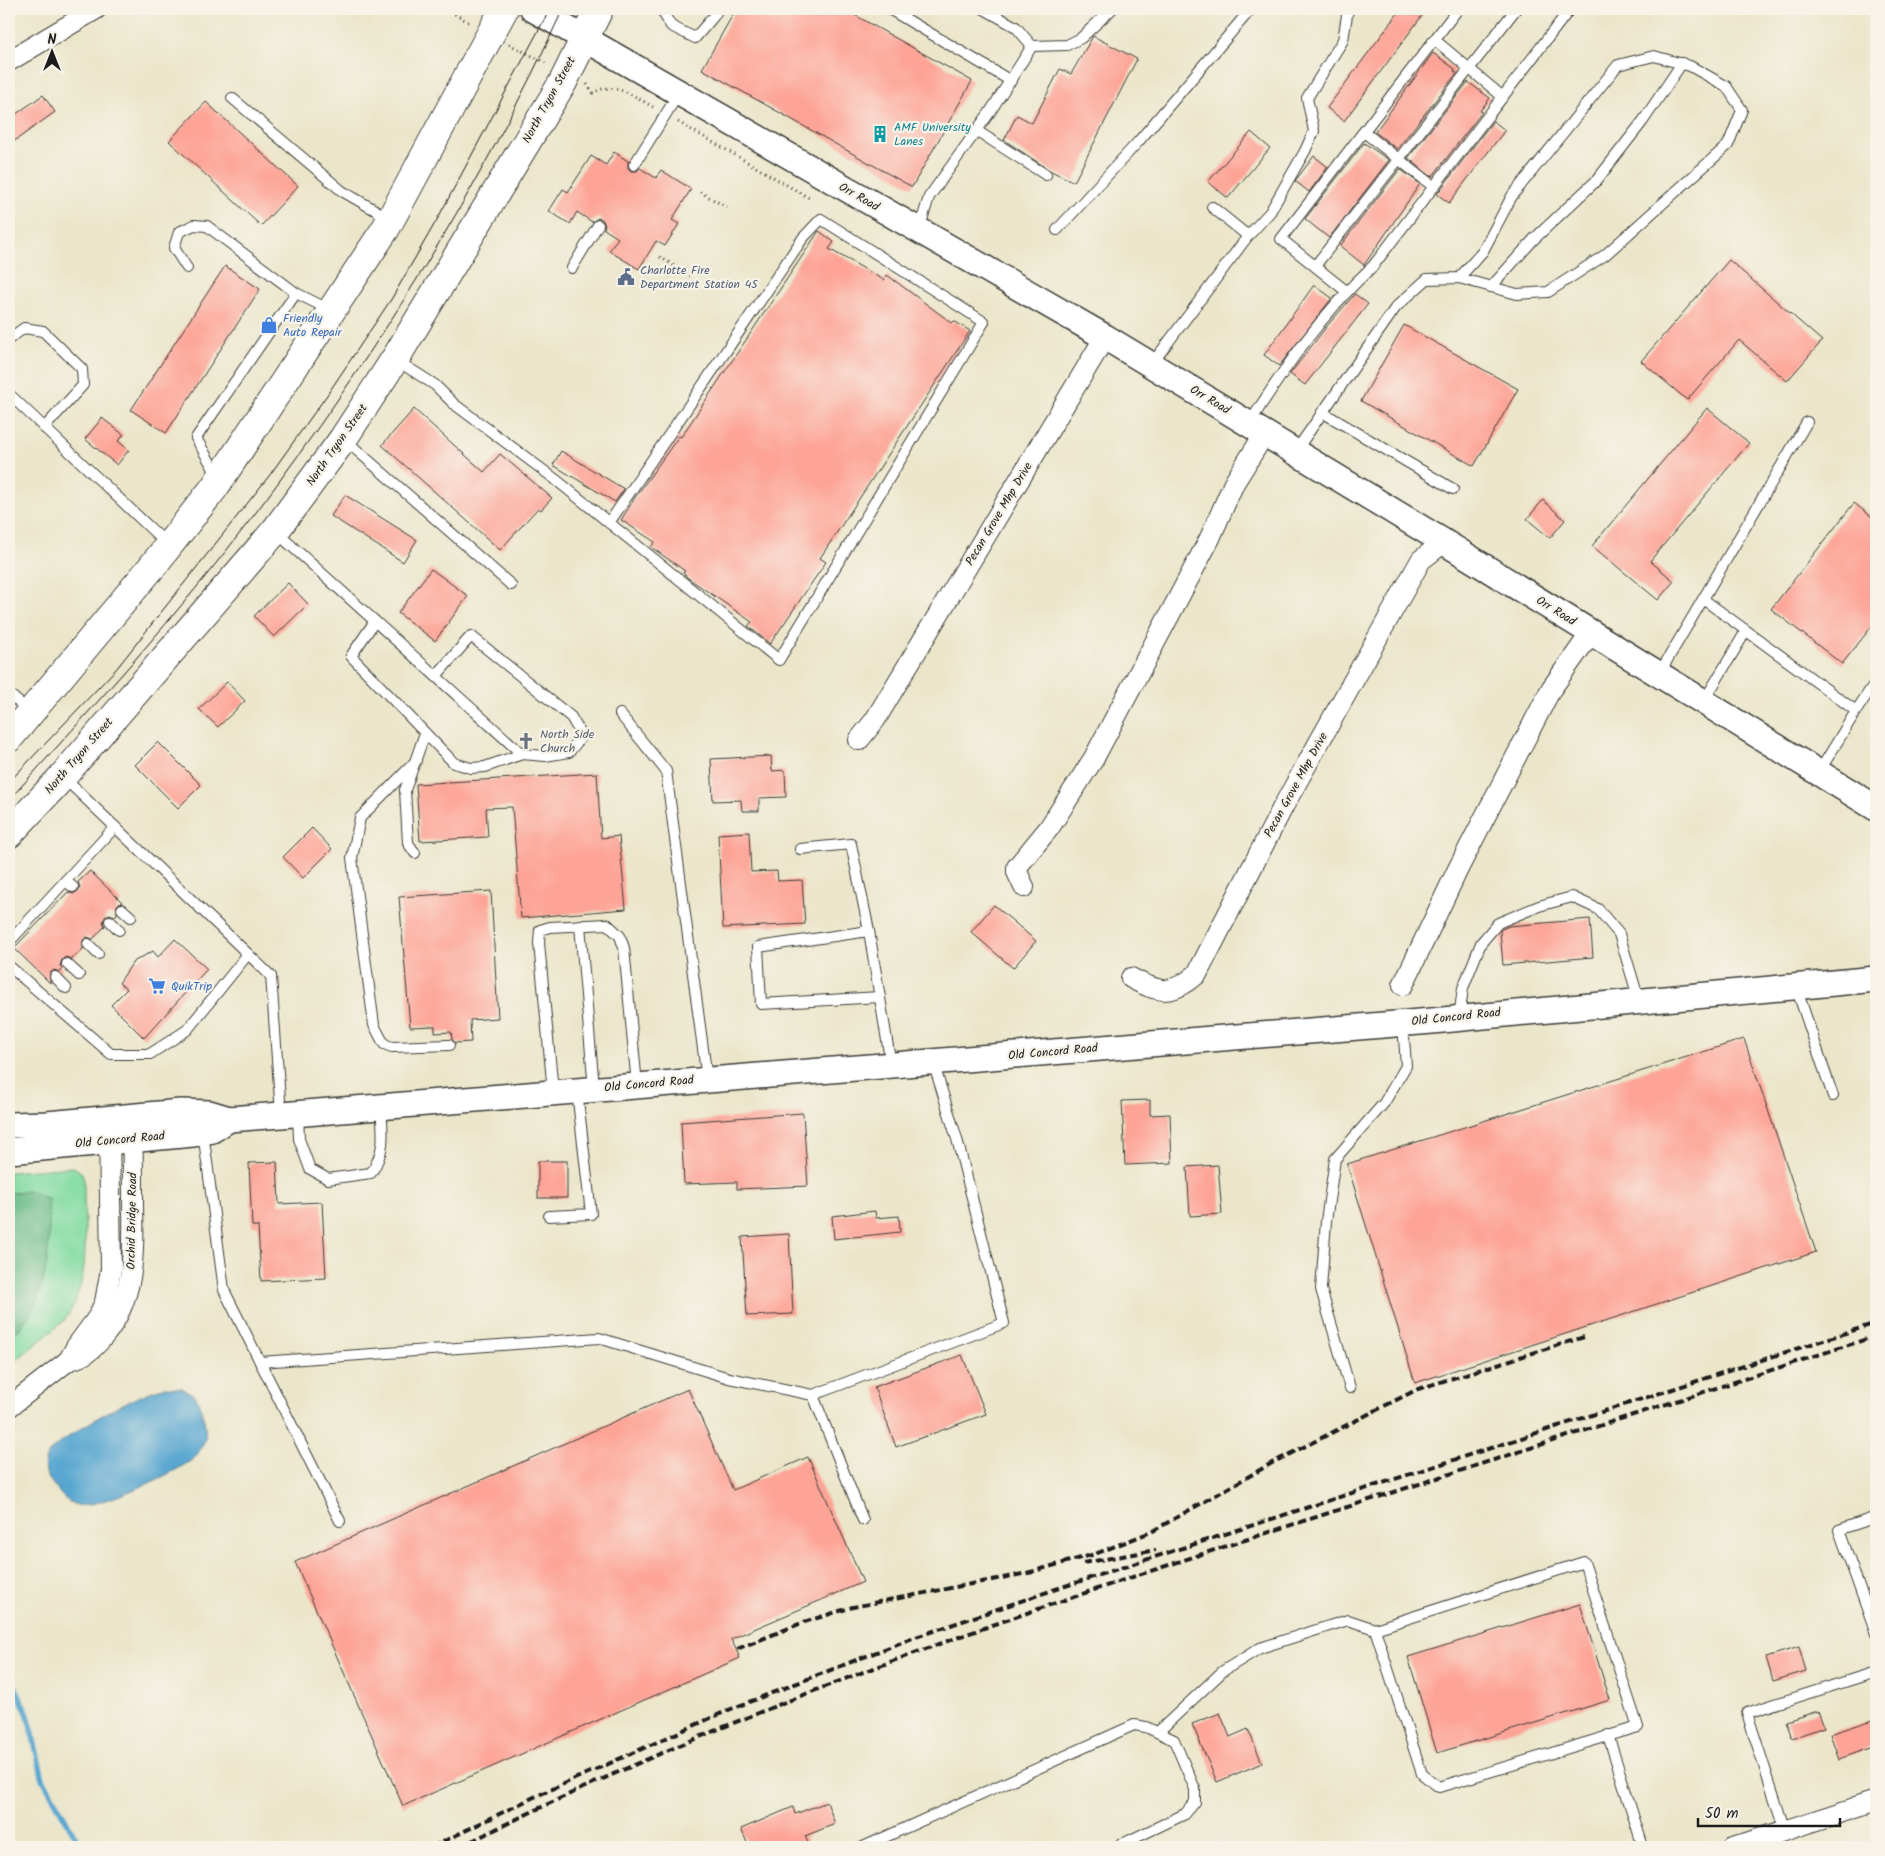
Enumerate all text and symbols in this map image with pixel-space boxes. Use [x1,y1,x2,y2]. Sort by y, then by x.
north arrow [28,28,78,78]
text: N [48,29,57,51]
street label: North Tryon Street [517,53,581,147]
place label: AMF University Lanes [894,118,971,151]
building icon: AMF University Lanes [870,124,890,144]
street label: Orr Road [835,178,884,217]
place label: Charlotte Fire Department Station 45 [640,261,759,294]
public building icon: Charlotte Fire Department Station 45 [616,267,636,287]
place label: Friendly Auto Repair [283,309,343,342]
shop icon: Friendly Auto Repair [259,315,279,335]
street label: Orr Road [1186,380,1235,420]
street label: North Tryon Street [302,400,373,490]
street label: Pecan Grove Mhp Drive [961,458,1038,569]
street label: Orr Road [1532,591,1581,631]
street label: North Tryon Street [40,713,118,799]
place label: North Side Church [540,725,595,758]
street label: Pecan Grove Mhp Drive [1259,728,1333,841]
church icon: North Side Church [516,731,536,751]
supermarket icon: QuikTrip [147,976,167,996]
place label: QuikTrip [171,977,212,996]
street label: Old Concord Road [1410,1003,1503,1031]
street label: Old Concord Road [1007,1039,1100,1065]
street label: Old Concord Road [603,1071,696,1097]
street label: Old Concord Road [74,1127,167,1153]
street label: Orchid Bridge Road [122,1171,142,1270]
scale bar [1698,1796,1840,1828]
text: 50 m [1705,1802,1739,1826]

